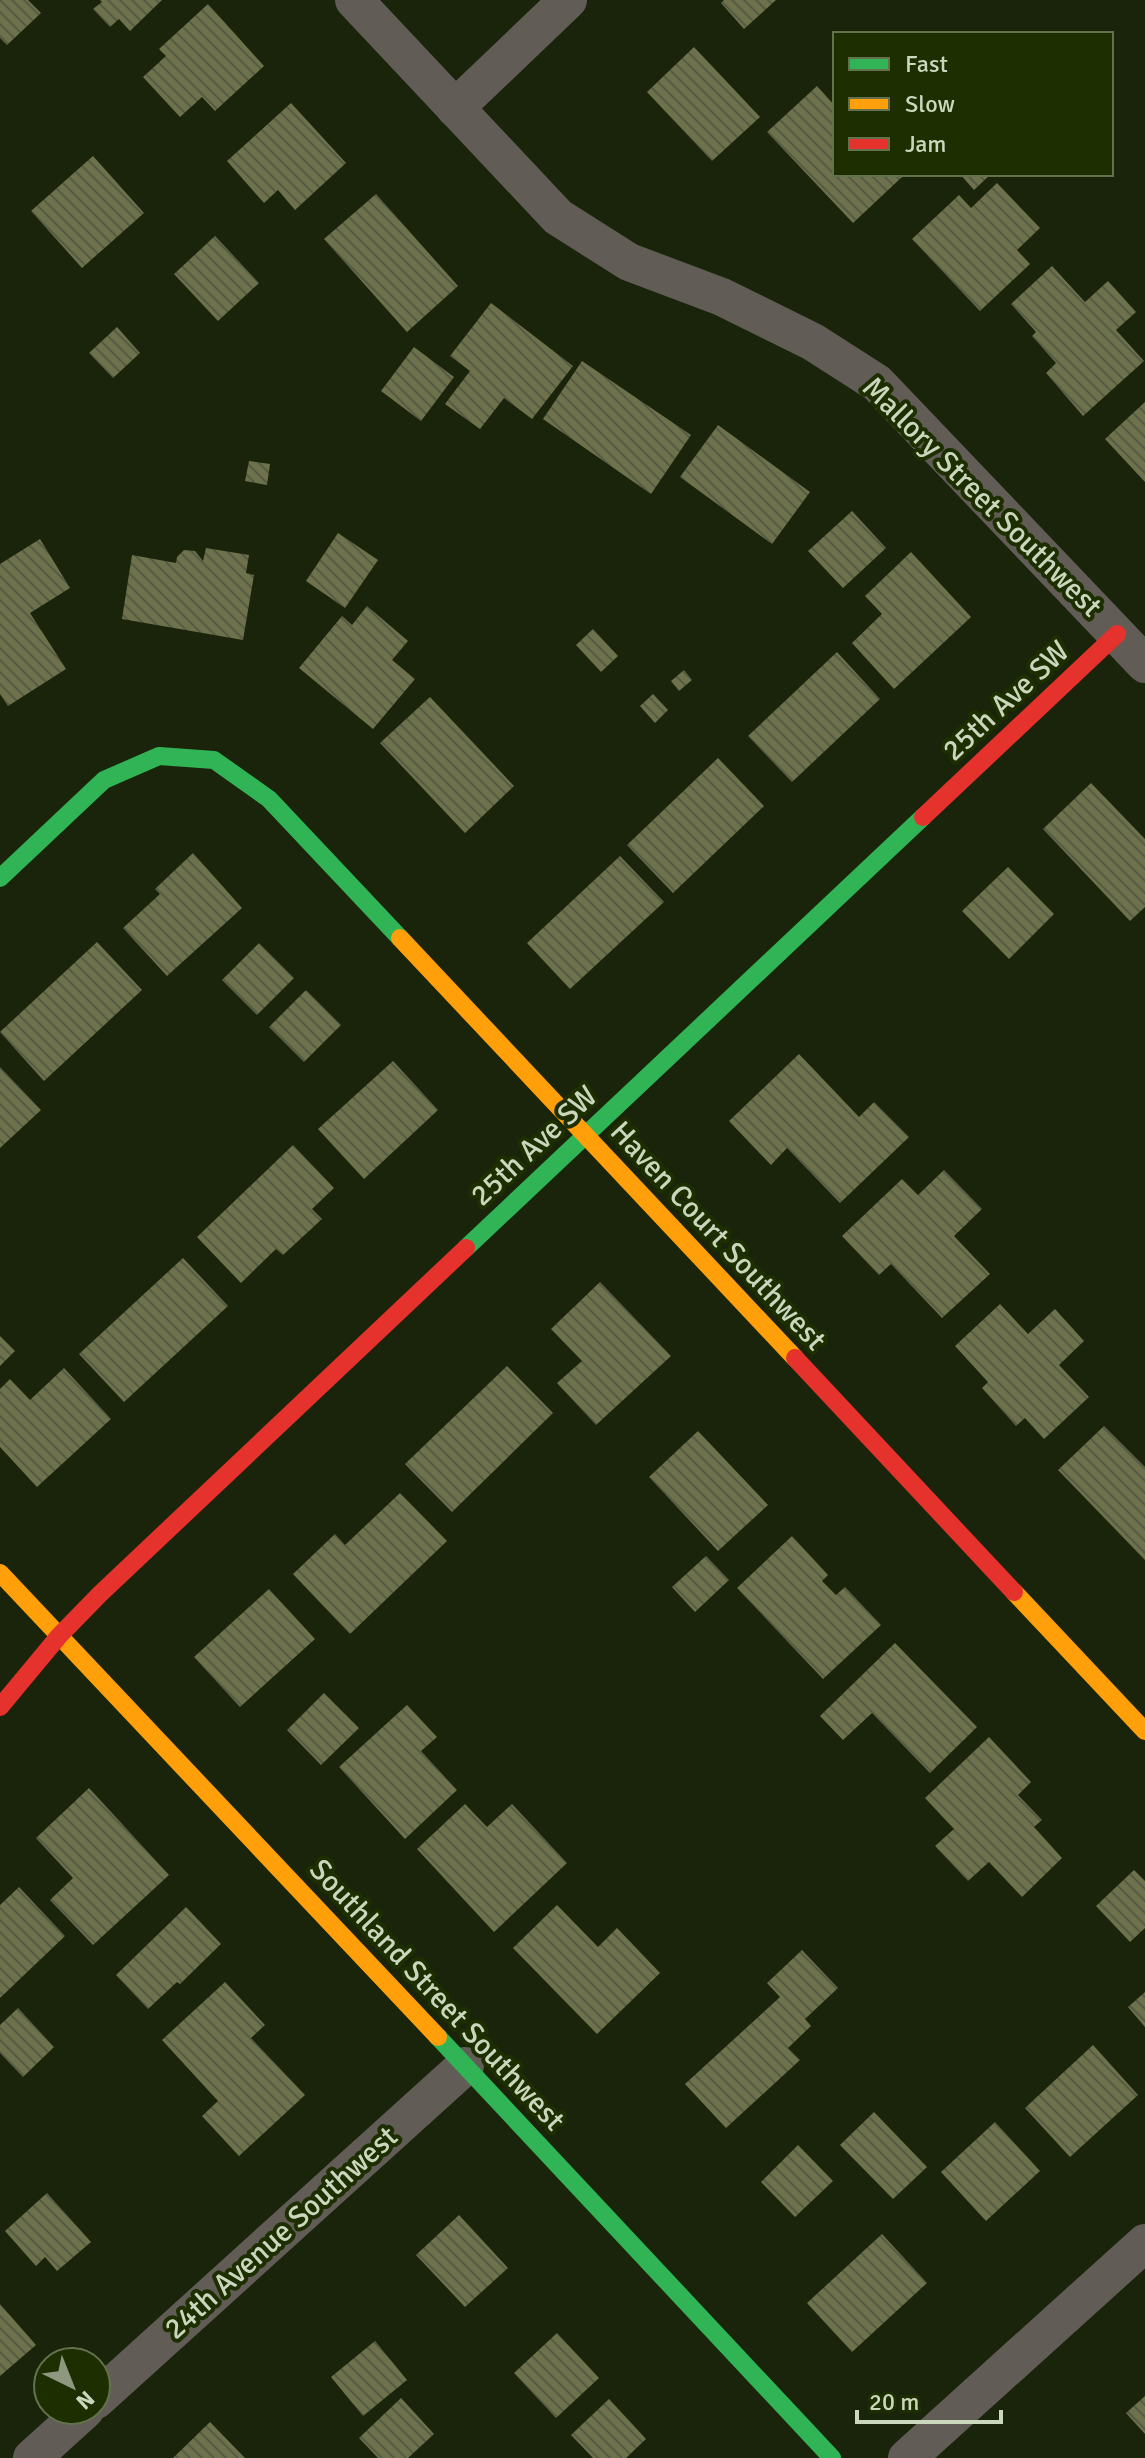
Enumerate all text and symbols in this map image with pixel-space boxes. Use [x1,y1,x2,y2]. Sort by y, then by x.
legend [833,32,1113,176]
text: Fast [905,49,948,79]
text: Slow [905,89,955,119]
text: Jam [905,129,946,159]
street label: Mallory Street Southwest [854,369,1110,625]
street label: 25th Ave SW [935,633,1077,769]
street label: 25th Ave SW [463,1078,605,1214]
street label: Haven Court Southwest [602,1114,834,1358]
street label: Southland Street Southwest [301,1851,573,2139]
street label: 24th Avenue Southwest [157,2118,405,2348]
north arrow [32,2346,112,2426]
scale bar [857,2374,1001,2424]
text: N [70,2385,100,2415]
text: 20 m [869,2387,919,2417]

